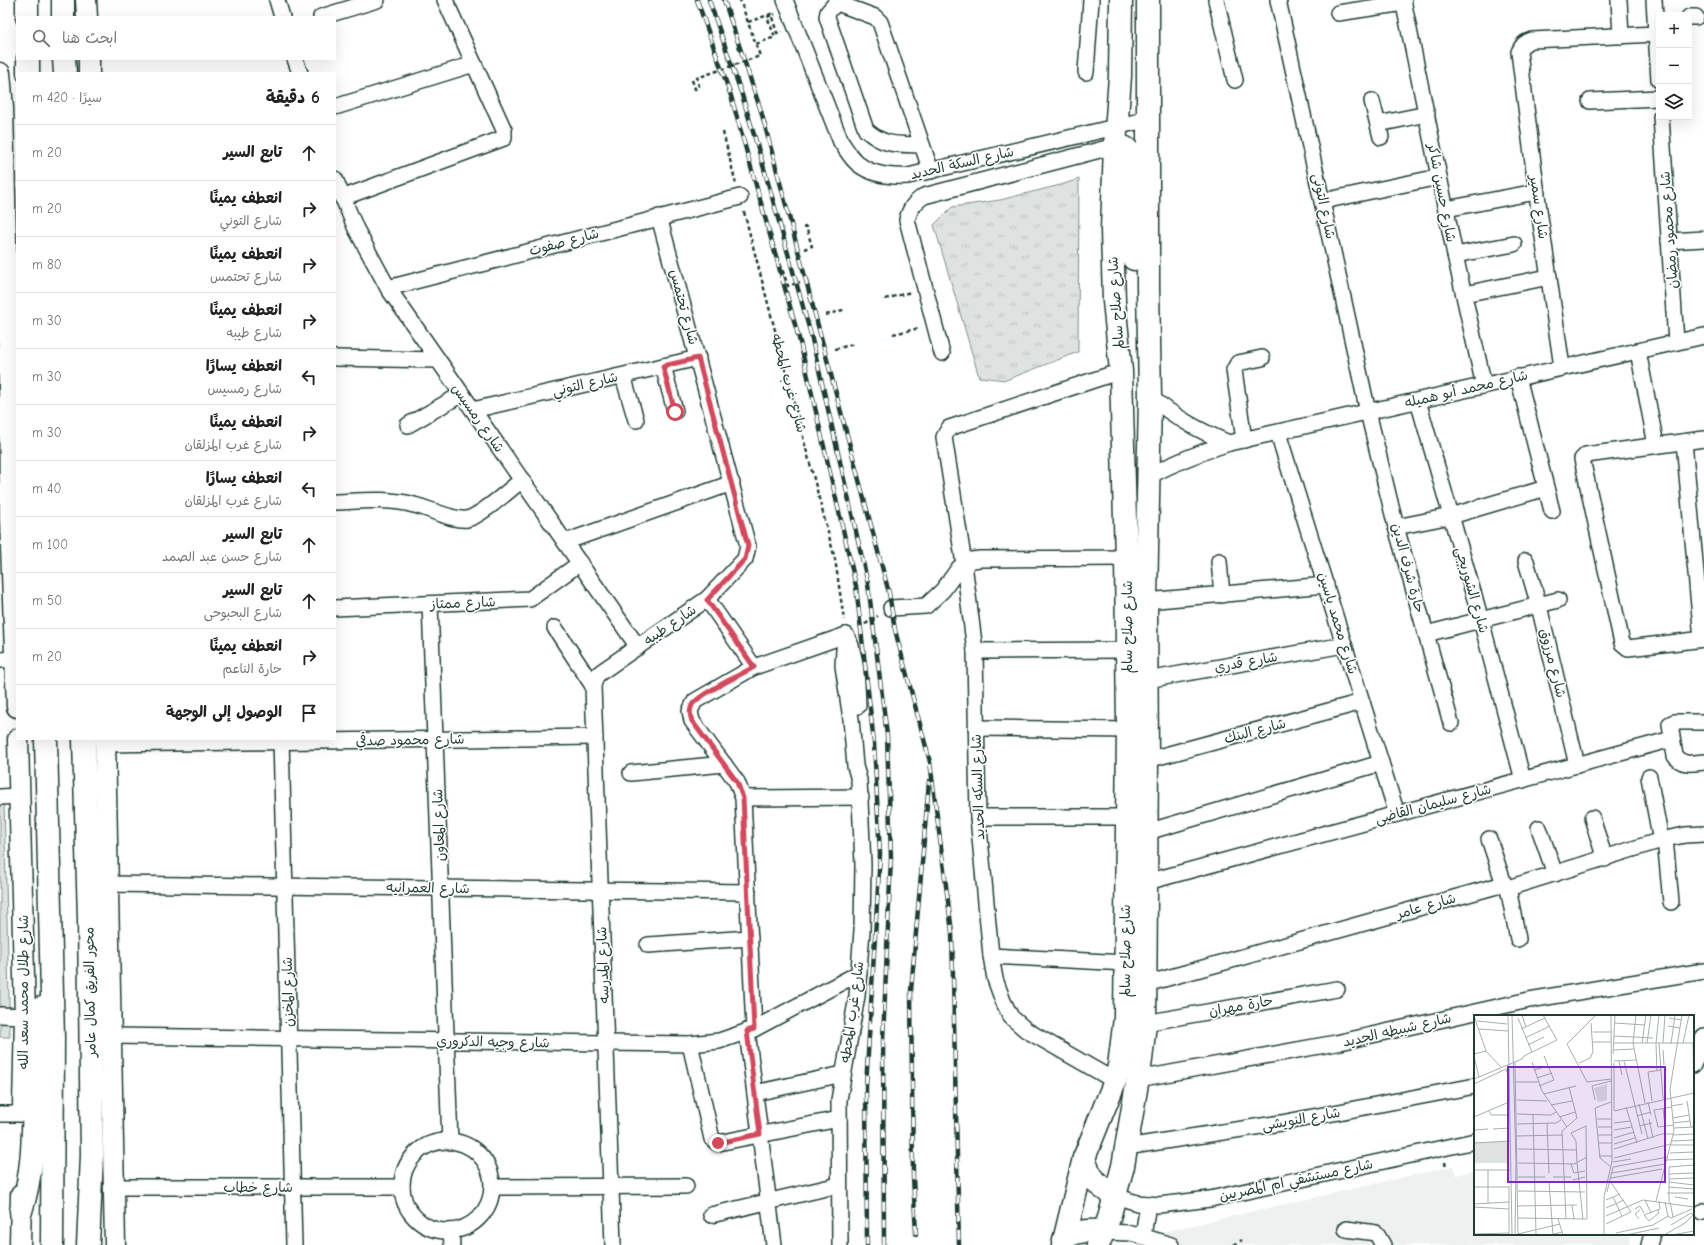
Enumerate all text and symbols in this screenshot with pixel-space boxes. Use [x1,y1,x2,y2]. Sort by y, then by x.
map controls [1656,12,1692,120]
button: + [1656,12,1692,48]
search box [16,16,336,60]
icon: search [30,27,52,49]
text: ابحث هنا [62,29,117,47]
button: − [1656,48,1692,84]
button: layers [1656,84,1692,120]
text: 6 دقيقة [266,88,320,107]
text: سيرًا · 420 m [32,90,102,105]
street label: شارع حسين شاكر [1423,141,1460,244]
icon: ahead [298,142,320,164]
text: تابع السير [223,143,282,161]
street label: شارع السكة الحديد [908,143,1016,184]
text: 20 m [32,145,62,160]
street label: شارع محمود رمضان [1656,171,1683,289]
street label: شارع التونى [1308,172,1339,241]
street label: شارع سمير [1525,173,1552,240]
text: انعطف يمينًا [210,189,282,207]
icon: right [298,198,320,220]
text: 20 m [32,201,62,216]
text: شارع التوني [220,213,282,228]
street label: شارع صفوت [527,225,601,260]
text: انعطف يمينًا [210,245,282,263]
icon: right [298,254,320,276]
street label: شارع صلاح سالم [1104,256,1130,350]
text: 80 m [32,257,62,272]
street label: شارع تحتمس [665,267,702,347]
text: شارع تحتمس [210,269,282,284]
text: انعطف يمينًا [210,301,282,319]
icon: right [298,310,320,332]
text: 30 m [32,313,62,328]
text: شارع طيبه [227,325,282,340]
street label: شارع غرب المحطه [767,332,810,435]
text: انعطف يسارًا [206,357,282,375]
icon: left [298,366,320,388]
street label: شارع محمد أبو هميله [1403,367,1530,412]
street label: شارع التوني [550,368,620,404]
text: 30 m [32,369,62,384]
street label: شارع رمسيس [447,380,508,456]
text: شارع رمسيس [207,381,282,396]
route start [666,403,684,421]
text: انعطف يمينًا [210,413,282,431]
icon: right [298,422,320,444]
text: 30 m [32,425,62,440]
text: شارع غرب المزلقان [184,437,282,452]
text: انعطف يسارًا [206,469,282,487]
icon: left [298,478,320,500]
text: 40 m [32,481,61,496]
text: شارع غرب المزلقان [184,493,282,508]
street label: حارة شرف الدين [1388,521,1428,615]
text: تابع السير [223,525,282,543]
icon: ahead [298,534,320,556]
text: 100 m [32,537,68,552]
street label: شارع الشوربجى [1451,545,1492,635]
text: شارع حسن عبد الصمد [162,549,282,564]
street label: شارع محمد ياسين [1313,570,1362,676]
text: تابع السير [223,581,282,599]
street label: شارع صلاح سالم [1119,581,1138,673]
icon: ahead [298,590,320,612]
text: 50 m [32,593,62,608]
street label: شارع ممتاز [429,593,496,614]
street label: شارع طيبه [641,601,700,650]
text: شارع البحبوحى [204,605,282,620]
street label: شارع مرزوق [1535,627,1570,700]
text: انعطف يمينًا [210,637,282,655]
icon: right [298,646,320,668]
street label: شارع قدري [1213,648,1279,678]
text: 20 m [32,649,62,664]
text: حارة الناعم [222,661,282,676]
icon: arrive [298,702,320,724]
text: الوصول إلى الوجهة [166,703,282,721]
street label: شارع البنك [1222,715,1288,748]
street label: شارع محمود صدقي [355,731,465,751]
street label: شارع السكه الحديد [968,734,989,840]
street label: شارع سليمان القاضى [1373,780,1493,829]
street label: شارع المعاون [429,788,450,862]
street label: شارع العمرانيه [386,879,470,898]
street label: شارع عامر [1393,889,1458,924]
street label: شارع صلاح سالم [1117,905,1136,997]
street label: شارع طلال محمد سعد الله [15,915,33,1069]
street label: شارع المدرسه [593,926,614,1004]
street label: محور الفريق كمال عامر [80,927,100,1058]
street label: شارع المخزن [279,957,298,1027]
street label: شارع غرب المحطه [836,960,869,1064]
street label: حارة مهران [1208,992,1274,1020]
street label: شارع شبيطه الجديد [1341,1009,1453,1052]
inset map [1474,1015,1694,1235]
street label: شارع وجيه الدكروري [436,1033,550,1053]
street label: شارع النويشى [1260,1104,1342,1135]
route end [709,1134,727,1152]
street label: شارع مستشفي ام المصريين [1217,1155,1375,1209]
street label: شارع خطاب [223,1179,293,1197]

